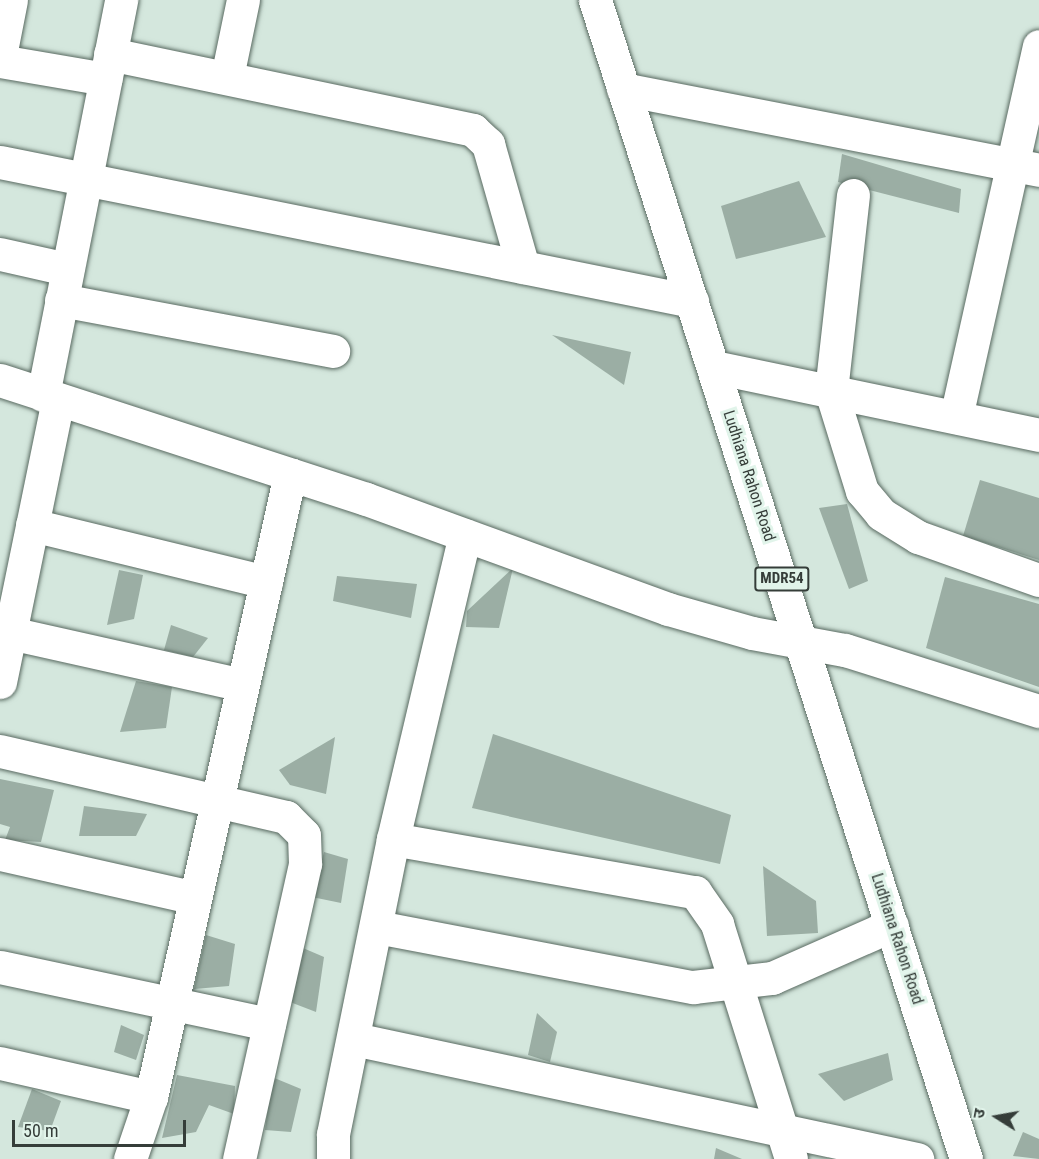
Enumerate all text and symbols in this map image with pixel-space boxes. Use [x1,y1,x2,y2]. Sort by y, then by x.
street label: Ludhiana Rahon Road [719,408,779,544]
road number: MDR54 [754,567,810,591]
street label: Ludhiana Rahon Road [867,871,927,1007]
north arrow [967,1087,1027,1147]
text: उ [969,1107,989,1120]
scale bar [15,1108,189,1146]
text: 50 m [23,1120,58,1141]

